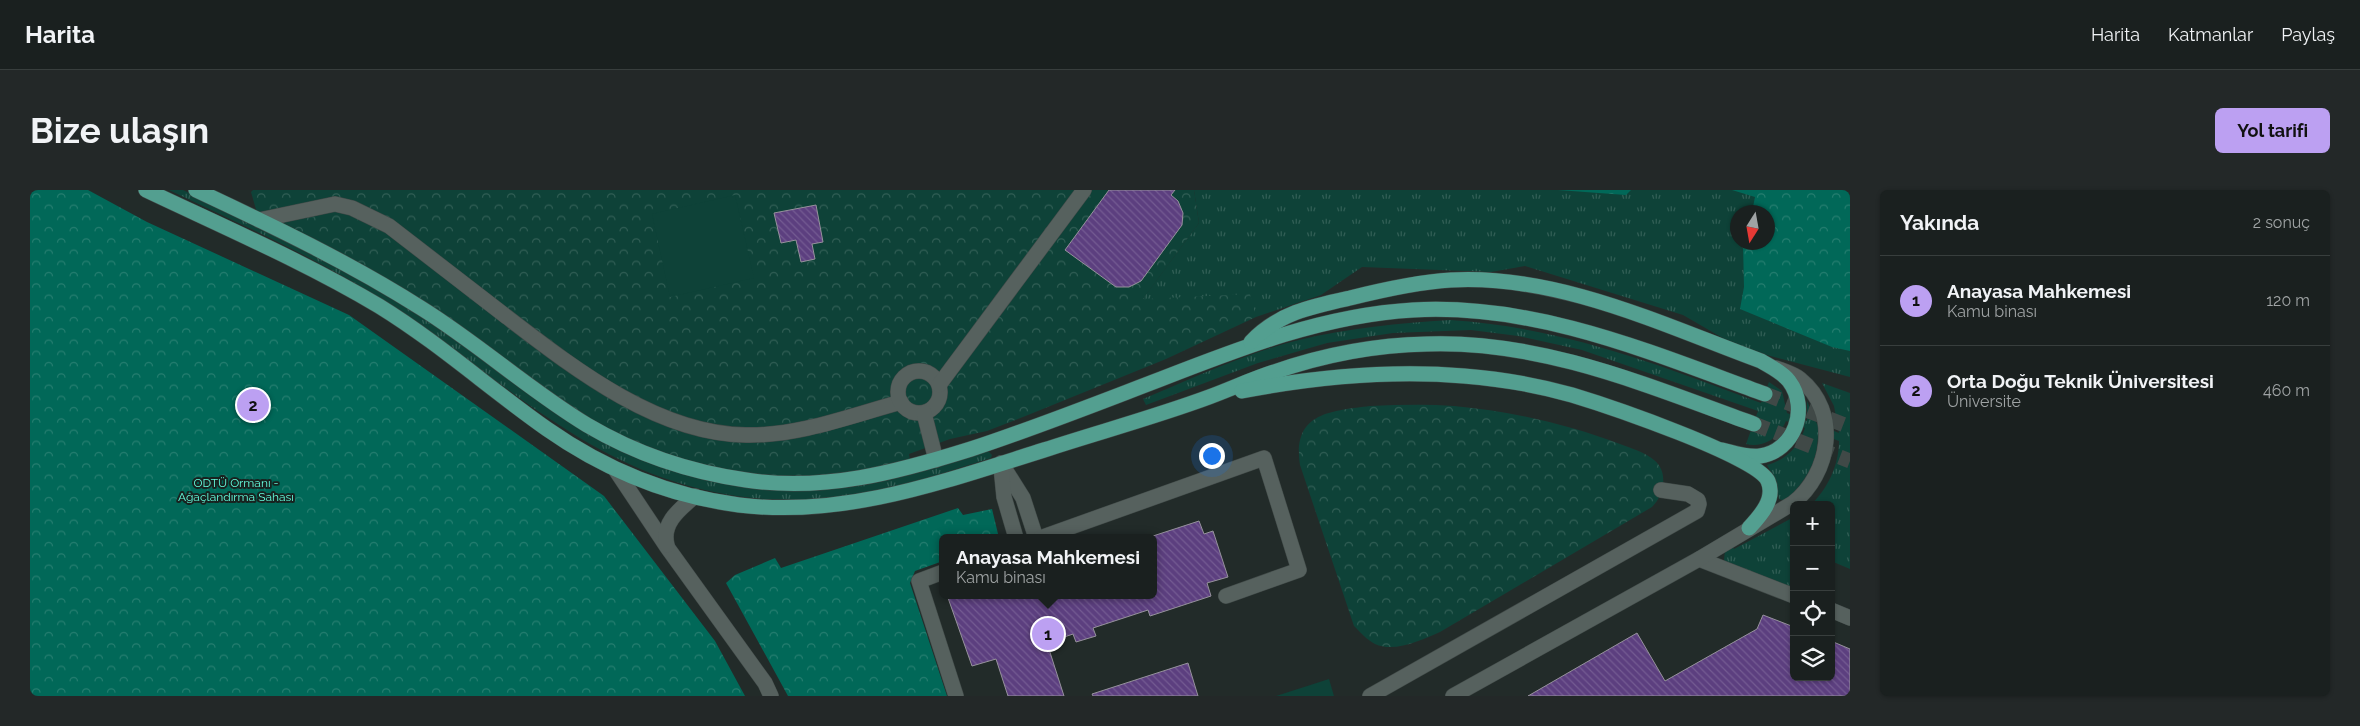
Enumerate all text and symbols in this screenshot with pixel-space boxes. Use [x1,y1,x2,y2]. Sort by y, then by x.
text: Harita [25,20,95,49]
text: Harita [2091,24,2140,45]
text: Katmanlar [2168,24,2253,45]
text: Paylaş [2281,24,2335,45]
button: Yol tarifi [2215,108,2330,153]
text: Bize ulaşın [30,110,209,151]
north arrow [1730,205,1775,250]
text: Yakında [1900,210,1979,235]
text: 2 sonuç [2253,213,2310,232]
text: Anayasa Mahkemesi [1947,280,2131,302]
text: 1 [1912,291,1920,310]
text: 120 m [2266,291,2310,310]
text: Kamu binası [1947,302,2037,321]
text: Orta Doğu Teknik Üniversitesi [1947,370,2214,392]
text: 2 [1911,381,1921,400]
text: 460 m [2263,381,2310,400]
pin: 2 [237,386,269,424]
text: Üniversite [1947,392,2021,411]
your location [1199,443,1225,469]
park label: ODTÜ Ormanı - Ağaçlandırma Sahası [178,476,294,504]
map controls [1790,501,1835,681]
button: + [1790,501,1835,546]
popup [939,534,1157,599]
text: Anayasa Mahkemesi [956,546,1140,568]
button: − [1790,546,1835,591]
text: Kamu binası [956,568,1046,587]
button: locate [1790,591,1835,636]
pin: 1 [1032,615,1064,653]
button: layers [1790,636,1835,681]

